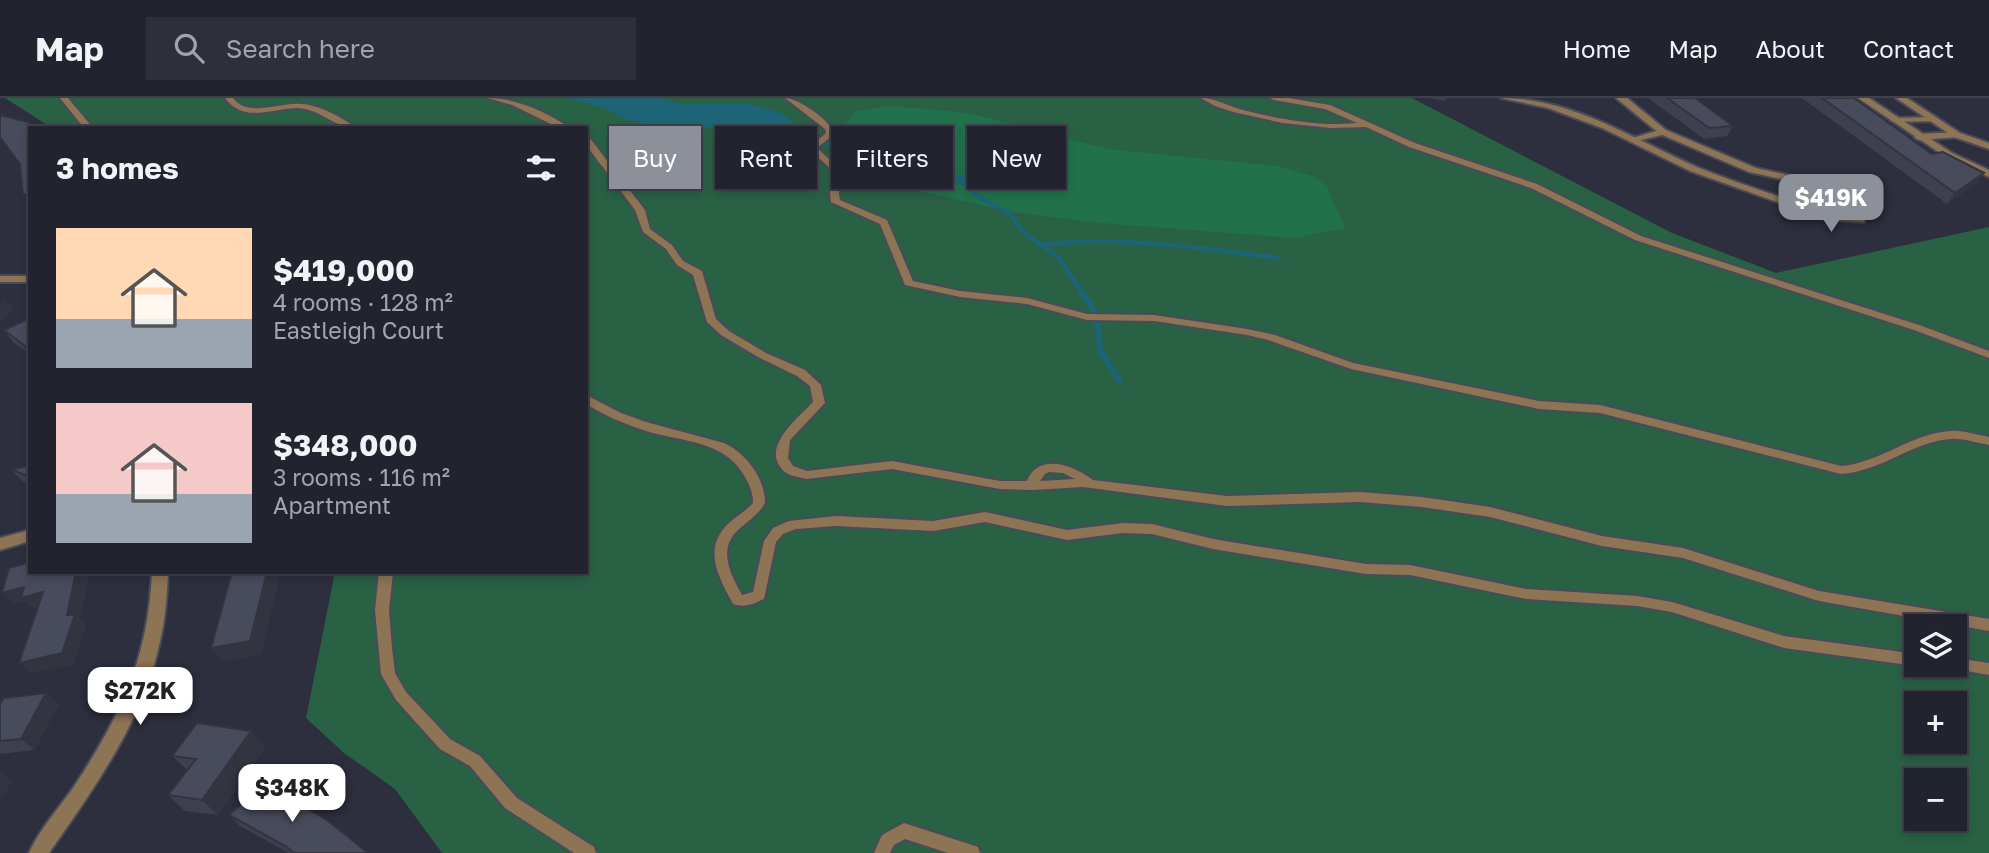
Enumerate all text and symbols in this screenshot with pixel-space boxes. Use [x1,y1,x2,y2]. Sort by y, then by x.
search box [146,17,636,80]
text: Map [35,29,104,68]
icon: search [170,29,208,67]
text: Search here [226,33,375,64]
text: Home [1563,34,1631,63]
text: Map [1669,34,1718,63]
text: About [1756,34,1825,63]
text: Contact [1863,34,1954,63]
chip: Buy [609,126,701,189]
chip: Rent [715,126,817,189]
chip: Filters [831,126,953,189]
chip: New [967,126,1066,189]
icon: filters [522,149,560,187]
text: 3 homes [56,150,179,186]
pin: $419K [1782,174,1880,234]
text: $419K [1795,183,1867,211]
text: $419,000 [273,252,414,288]
icon: home [112,256,196,340]
text: 4 rooms · 128 m² [273,288,453,316]
text: Eastleigh Court [273,316,444,344]
text: $348,000 [273,427,417,463]
icon: home [112,431,196,515]
text: 3 rooms · 116 m² [273,463,450,491]
text: Apartment [273,491,391,519]
map controls [1904,614,1967,831]
button: layers [1904,614,1967,677]
pin: $272K [91,668,189,727]
text: $272K [104,676,176,704]
button: + [1904,691,1967,754]
pin: $348K [243,764,341,824]
button: − [1904,768,1967,831]
text: $348K [254,773,330,801]

